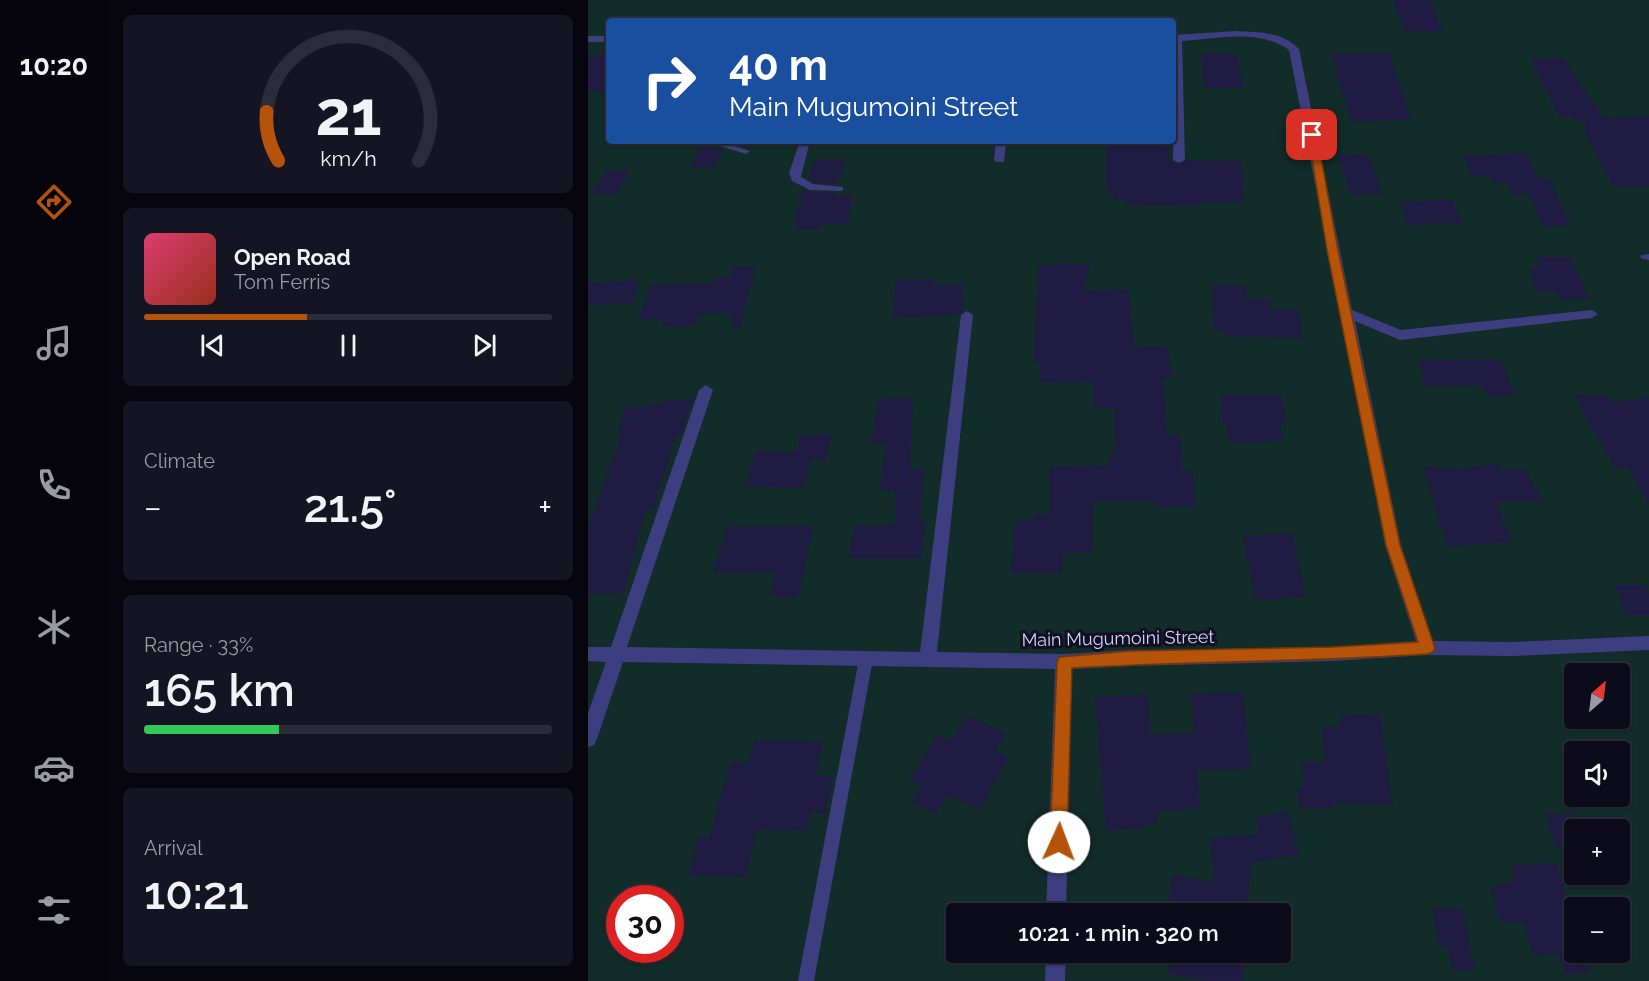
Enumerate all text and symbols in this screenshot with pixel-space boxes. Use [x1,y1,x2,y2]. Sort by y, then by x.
text: 40 m [729,41,828,90]
icon: right [630,42,708,120]
text: 10:20 [20,50,88,81]
text: 21 [315,76,381,150]
text: Main Mugumoini Street [729,91,1018,122]
pin [1286,109,1337,160]
icon: arrive [1295,118,1328,151]
text: km/h [320,146,376,171]
icon: directions [33,181,75,223]
text: Open Road [234,244,351,270]
text: Tom Ferris [234,270,330,294]
icon: music [33,322,75,364]
icon: previous [196,329,229,362]
icon: pause [332,329,365,362]
icon: next [468,329,501,362]
text: Climate [144,449,215,473]
icon: phone [33,464,75,506]
text: 21.5° [304,480,396,533]
text: − [144,488,162,527]
text: + [538,488,552,527]
icon: climate [33,606,75,648]
street label: Main Mugumoini Street [1021,626,1215,650]
text: Range · 33% [144,633,253,657]
north arrow [1564,663,1630,729]
map controls [1564,663,1630,963]
text: 165 km [144,664,295,717]
button: sound [1564,741,1630,807]
icon: car [33,747,75,789]
position arrow [1027,810,1091,874]
button: + [1564,819,1630,885]
text: Arrival [144,836,203,860]
text: 10:21 [144,867,249,920]
speed limit sign: 30 [606,885,684,963]
icon: filters [33,889,75,931]
button: − [1564,897,1630,963]
text: 10:21 · 1 min · 320 m [1018,920,1219,946]

